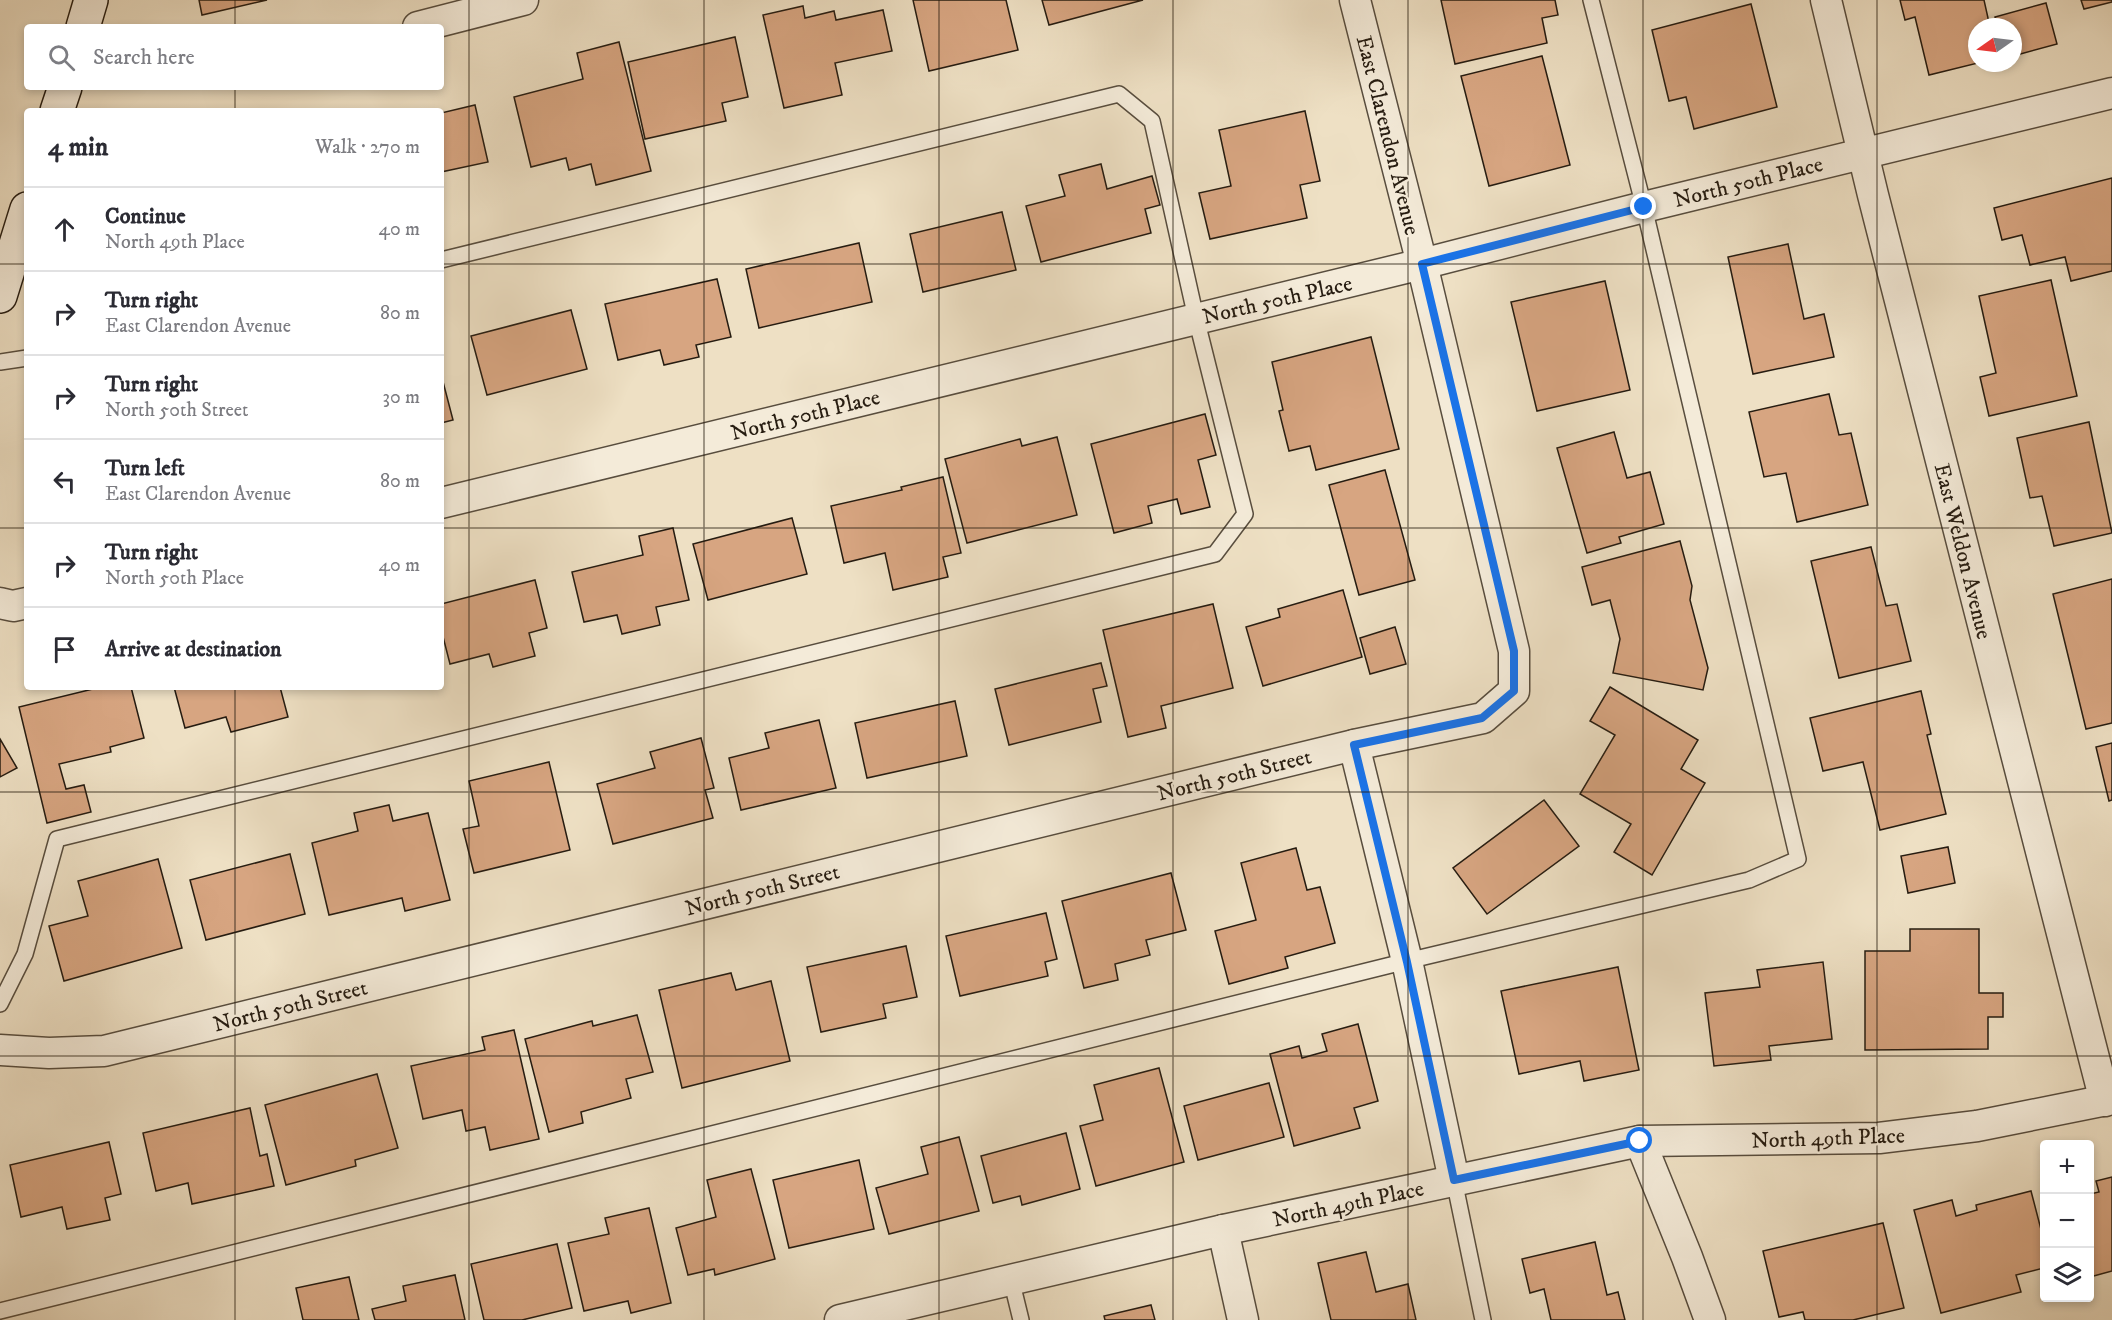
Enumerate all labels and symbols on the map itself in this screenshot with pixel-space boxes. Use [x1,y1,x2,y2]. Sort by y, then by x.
north arrow [1968,18,2022,72]
street label: East Clarendon Avenue [1350,33,1425,238]
street label: North 50th Place [1671,151,1826,214]
route end [1630,193,1656,219]
street label: North 50th Place [1200,270,1355,331]
street label: North 50th Place [728,384,883,447]
street label: East Weldon Avenue [1928,461,1997,642]
street label: North 50th Street [1155,743,1314,808]
street label: North 50th Street [683,858,842,923]
street label: North 50th Street [211,974,370,1039]
street label: North 49th Place [1751,1122,1905,1155]
route start [1626,1127,1652,1153]
street label: North 49th Place [1270,1175,1426,1234]

